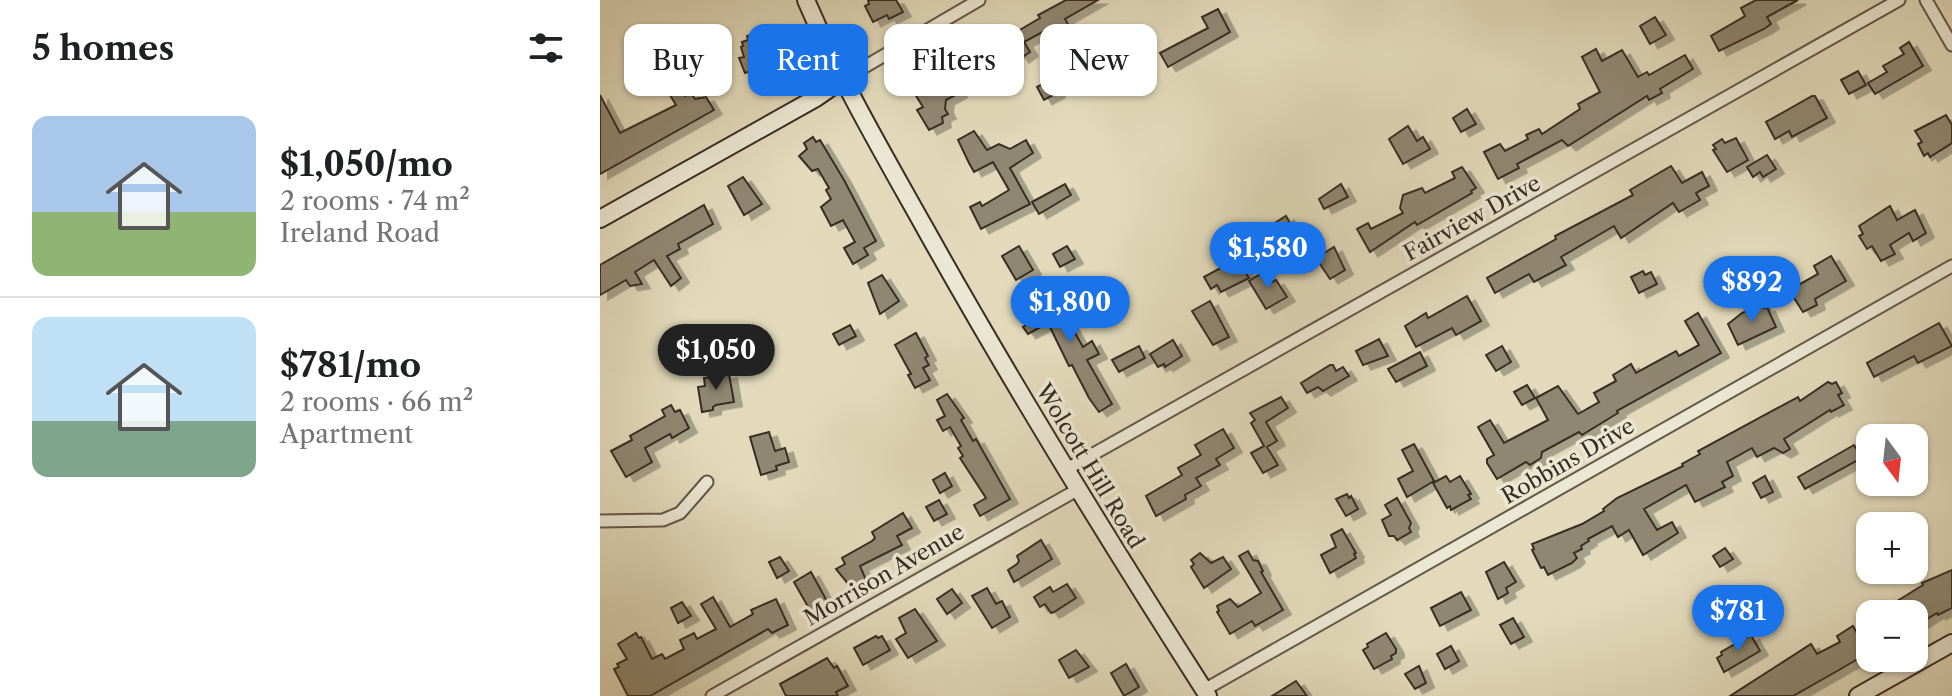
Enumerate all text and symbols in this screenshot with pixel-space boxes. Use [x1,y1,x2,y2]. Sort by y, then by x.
chip: Buy [624,24,732,96]
chip: Rent [748,24,868,96]
chip: Filters [884,24,1024,96]
chip: New [1040,24,1157,96]
icon: filters [524,26,568,70]
text: 5 homes [32,27,174,69]
text: $1,050/mo [280,143,453,185]
icon: home [96,148,192,244]
street label: Fairview Drive [1399,169,1545,267]
text: 2 rooms · 74 m² [280,185,470,217]
text: Ireland Road [280,217,440,249]
pin: $1,580 [1203,222,1333,290]
text: $1,580 [1228,232,1308,264]
pin: $892 [1705,256,1799,324]
text: $892 [1721,266,1783,298]
pin: $1,800 [1005,276,1135,344]
text: $1,800 [1029,286,1111,318]
pin: $1,050 [651,324,781,392]
text: $1,050 [676,334,756,366]
text: $781/mo [280,344,421,386]
icon: home [96,349,192,445]
street label: Wolcott Hill Road [1030,378,1150,553]
text: 2 rooms · 66 m² [280,386,473,418]
street label: Robbins Drive [1497,412,1639,510]
text: Apartment [280,418,413,450]
north arrow [1856,424,1928,496]
map controls [1856,424,1928,672]
button: + [1856,512,1928,584]
street label: Morrison Avenue [799,518,969,632]
pin: $781 [1691,585,1785,653]
text: $781 [1710,595,1766,627]
button: − [1856,600,1928,672]

